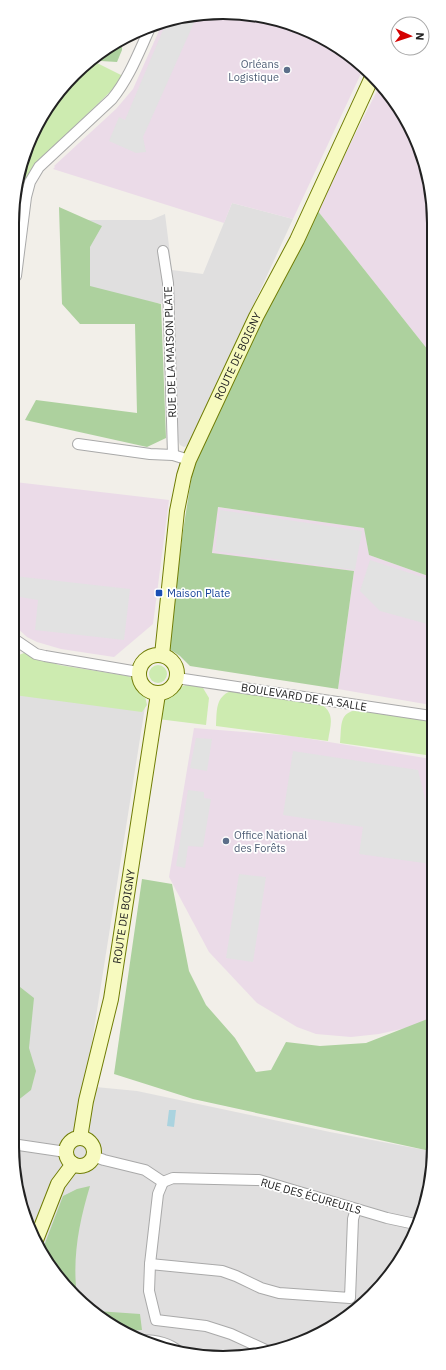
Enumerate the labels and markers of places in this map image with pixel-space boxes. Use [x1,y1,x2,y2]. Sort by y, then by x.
place label: Orléans Logistique [228,57,279,84]
marker: Orléans Logistique [282,65,292,75]
place label: Maison Plate [167,586,230,600]
marker: Maison Plate [154,588,164,598]
place label: Office National des Forêts [234,828,307,855]
marker: Office National des Forêts [221,836,231,846]

